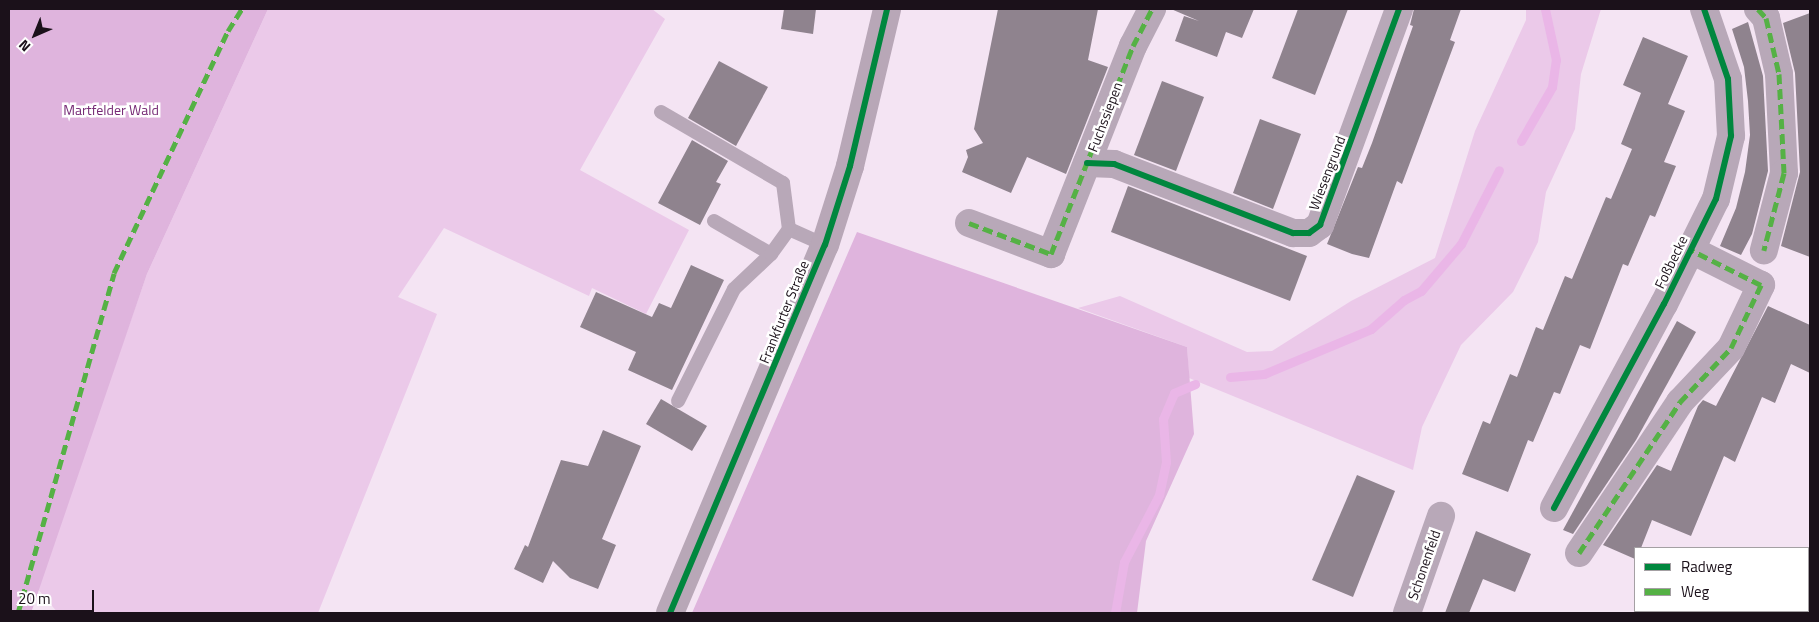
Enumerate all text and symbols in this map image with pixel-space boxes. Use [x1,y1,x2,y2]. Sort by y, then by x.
north arrow [10,10,60,60]
text: N [13,35,35,57]
street label: Fuchssiepen [1084,80,1126,154]
park label: Martfelder Wald [63,102,159,118]
street label: Wiesengrund [1305,134,1349,212]
street label: Foßbecke [1651,233,1691,291]
street label: Frankfurter Straße [756,258,812,366]
street label: Schonenfeld [1404,528,1444,602]
legend [1634,547,1809,612]
text: Radweg [1681,555,1732,578]
scale bar [12,580,96,612]
text: Weg [1681,580,1709,603]
text: 20 m [18,587,51,610]

